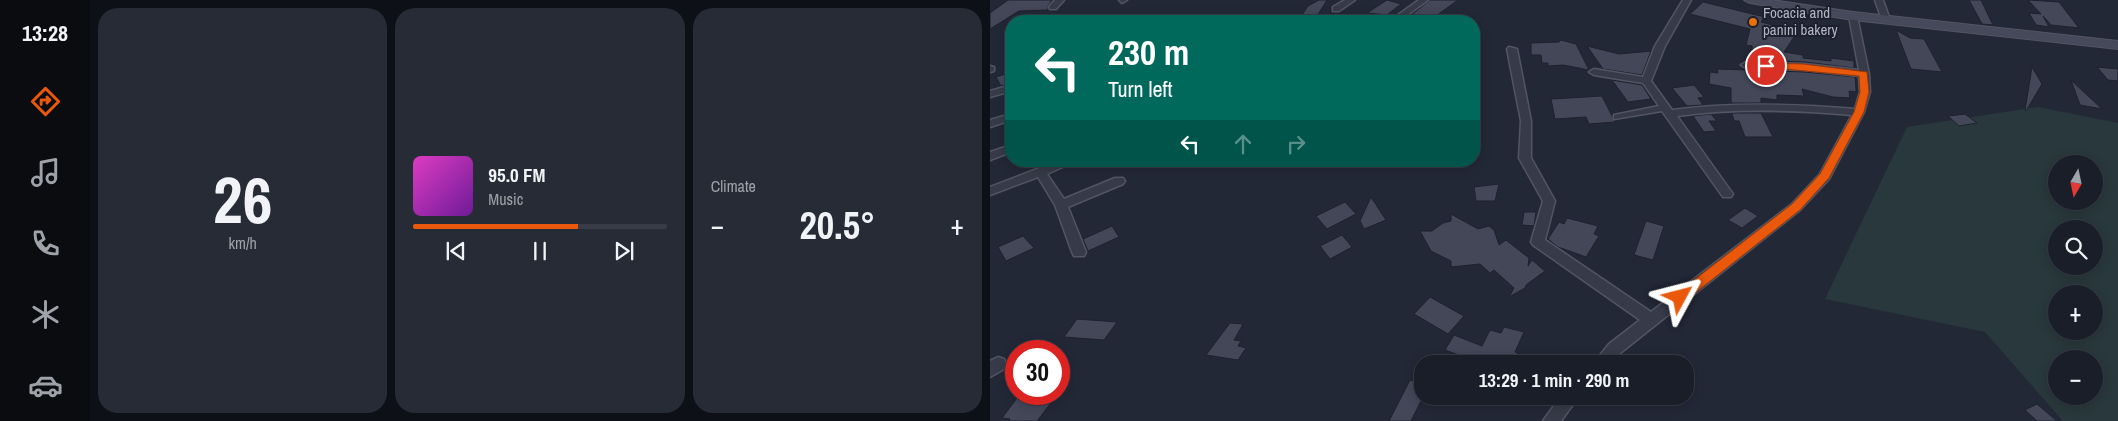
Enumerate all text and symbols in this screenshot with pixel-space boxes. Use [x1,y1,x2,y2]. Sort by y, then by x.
place label: Focacia and panini bakery [1763,2,1838,40]
marker: Focacia and panini bakery [1747,16,1759,28]
text: 13:28 [22,18,68,48]
text: 230 m [1108,29,1189,76]
icon: left [1025,35,1090,100]
pin [1745,45,1787,87]
icon: arrive [1752,52,1780,80]
text: Turn left [1108,74,1173,104]
icon: directions [28,84,63,119]
icon: left [1176,130,1204,158]
icon: ahead [1229,130,1257,158]
icon: right [1282,130,1310,158]
icon: music [28,155,63,190]
north arrow [2048,155,2102,210]
map controls [2048,155,2103,405]
text: 26 [213,156,272,243]
text: 95.0 FM [488,162,545,188]
text: Climate [711,175,756,197]
text: Music [488,188,523,210]
text: 20.5° [799,200,875,251]
text: − [711,206,724,244]
text: + [951,206,964,244]
button: search [2048,220,2103,275]
icon: phone [28,226,63,261]
text: km/h [228,232,257,254]
icon: previous [442,237,470,265]
icon: pause [526,237,554,265]
icon: next [610,237,638,265]
position arrow [1653,270,1705,322]
button: + [2048,285,2103,340]
icon: climate [28,297,63,332]
speed limit sign: 30 [1005,340,1070,405]
button: − [2048,350,2103,405]
text: 13:29 · 1 min · 290 m [1479,367,1629,393]
icon: car [28,368,63,403]

